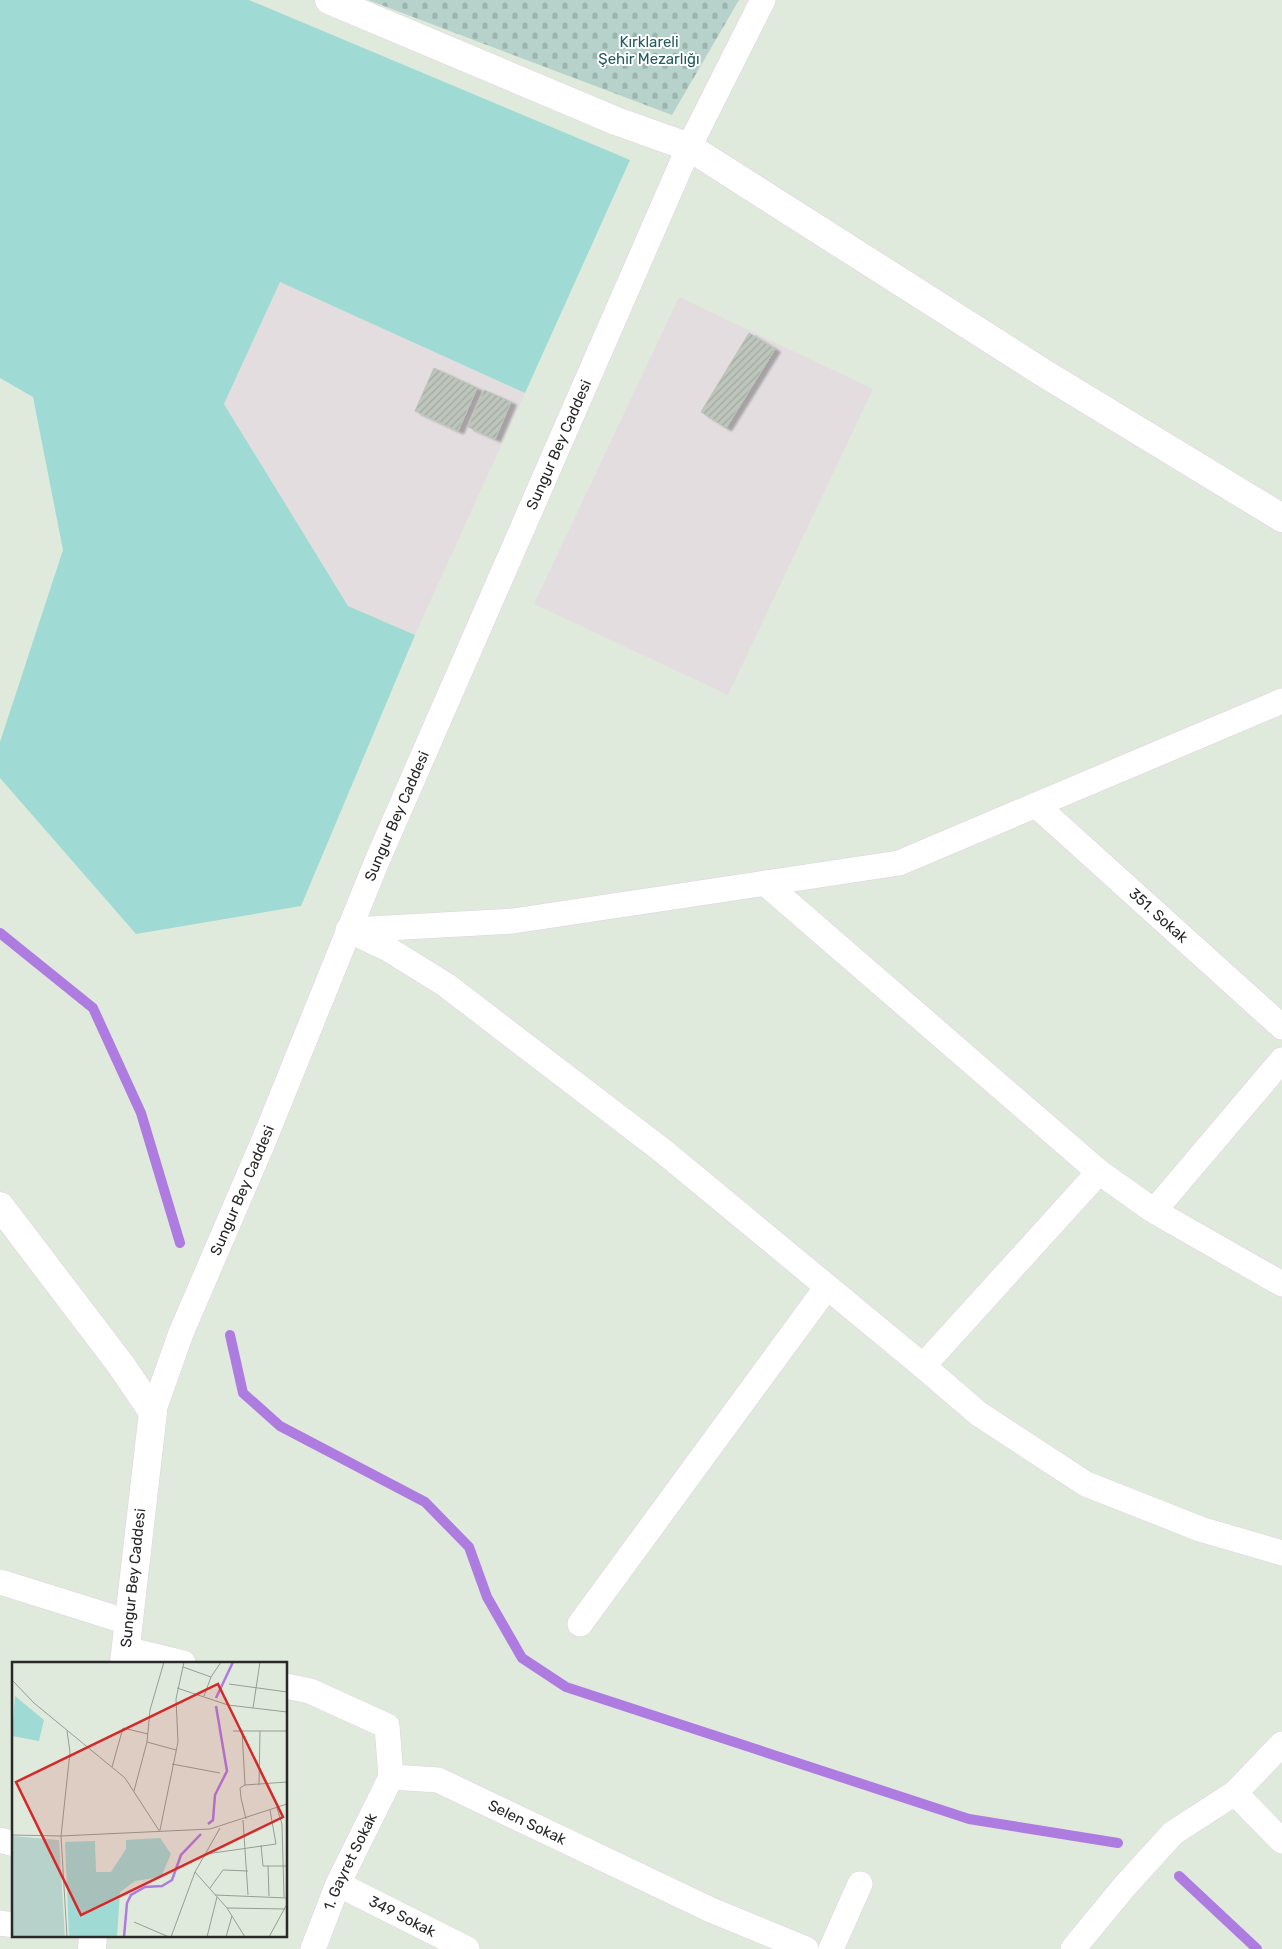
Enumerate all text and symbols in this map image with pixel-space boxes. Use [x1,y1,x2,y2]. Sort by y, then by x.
park label: Kırklareli Şehir Mezarlığı [598,33,700,68]
street label: Sungur Bey Caddesi [523,377,595,513]
street label: Sungur Bey Caddesi [361,748,433,884]
street label: 351. Sokak [1125,884,1192,947]
street label: Sungur Bey Caddesi [206,1123,278,1258]
street label: Sungur Bey Caddesi [117,1507,149,1649]
inset map [12,1662,288,1936]
street label: Selen Sokak [485,1796,569,1849]
street label: 1. Gayret Sokak [320,1810,381,1913]
street label: 349 Sokak [366,1892,439,1941]

